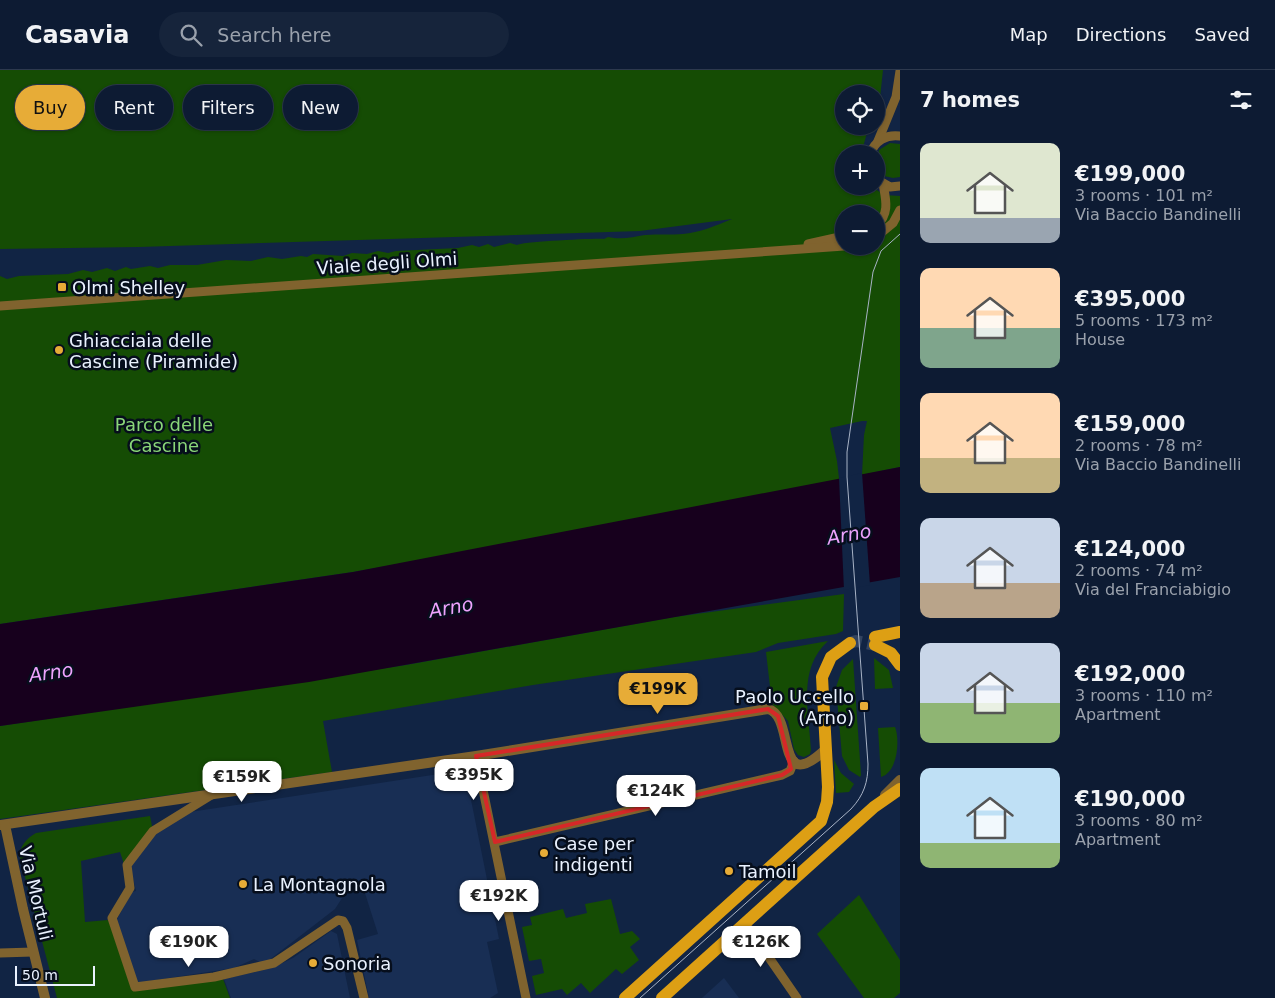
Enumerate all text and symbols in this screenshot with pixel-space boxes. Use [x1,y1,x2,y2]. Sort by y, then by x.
search box [159,12,509,57]
text: Casavia [25,21,129,49]
icon: search [177,21,205,49]
text: Search here [217,24,332,46]
text: Map [1010,24,1048,45]
text: Directions [1076,24,1166,45]
text: Saved [1194,24,1250,45]
chip: Buy [15,85,85,130]
chip: Rent [95,85,173,130]
chip: Filters [183,85,273,130]
chip: New [283,85,358,130]
map controls [835,85,885,255]
button: locate [835,85,885,135]
icon: filters [1227,86,1255,114]
text: 7 homes [920,88,1020,112]
button: + [835,145,885,195]
text: €199,000 [1075,162,1185,186]
icon: home [960,163,1020,223]
text: 3 rooms · 101 m² [1075,186,1213,205]
button: − [835,205,885,255]
text: Via Baccio Bandinelli [1075,205,1241,224]
street label: Viale degli Olmi [316,248,458,278]
place label: Olmi Shelley [72,277,185,298]
marker: Olmi Shelley [56,281,68,293]
text: €395,000 [1075,287,1185,311]
icon: home [960,288,1020,348]
text: 5 rooms · 173 m² [1075,311,1213,330]
place label: Ghiacciaia delle Cascine (Piramide) [69,330,238,372]
text: House [1075,330,1125,349]
marker: Ghiacciaia delle Cascine (Piramide) [53,344,65,356]
text: €159,000 [1075,412,1185,436]
icon: home [960,413,1020,473]
park label: Parco delle Cascine [115,414,213,456]
text: 2 rooms · 78 m² [1075,436,1203,455]
text: Via Baccio Bandinelli [1075,455,1241,474]
water label: Arno [823,519,873,549]
text: €124,000 [1075,537,1185,561]
icon: home [960,538,1020,598]
text: 2 rooms · 74 m² [1075,561,1203,580]
text: Via del Franciabigio [1075,580,1231,599]
water label: Arno [425,592,475,622]
water label: Arno [25,658,75,686]
text: €192,000 [1075,662,1185,686]
icon: home [960,663,1020,723]
pin: €199K [623,672,693,715]
text: €199K [630,679,686,698]
place label: Paolo Uccello (Arno) [735,686,854,728]
text: 3 rooms · 110 m² [1075,686,1213,705]
marker: Paolo Uccello (Arno) [858,700,870,712]
text: Apartment [1075,705,1161,724]
pin: €395K [439,758,509,801]
pin: €159K [207,760,277,803]
text: €395K [446,765,502,784]
text: €159K [214,767,270,786]
pin: €124K [621,774,691,817]
text: €124K [628,781,684,800]
text: €190,000 [1075,787,1185,811]
icon: home [960,788,1020,848]
text: 3 rooms · 80 m² [1075,811,1203,830]
text: Apartment [1075,830,1161,849]
place label: Case per indigenti [554,833,634,875]
street label: Via Mortuli [15,844,57,942]
marker: Case per indigenti [538,847,550,859]
place label: Tamoil [738,861,797,882]
marker: Tamoil [723,865,735,877]
place label: La Montagnola [253,874,386,895]
marker: La Montagnola [237,878,249,890]
pin: €192K [464,880,534,922]
text: €192K [471,886,527,905]
pin: €190K [154,926,224,968]
pin: €126K [726,926,796,968]
text: €190K [161,932,217,951]
text: €126K [733,932,789,951]
place label: Sonoria [323,953,391,974]
marker: Sonoria [307,957,319,969]
scale bar [15,963,95,986]
text: 50 m [22,967,58,983]

